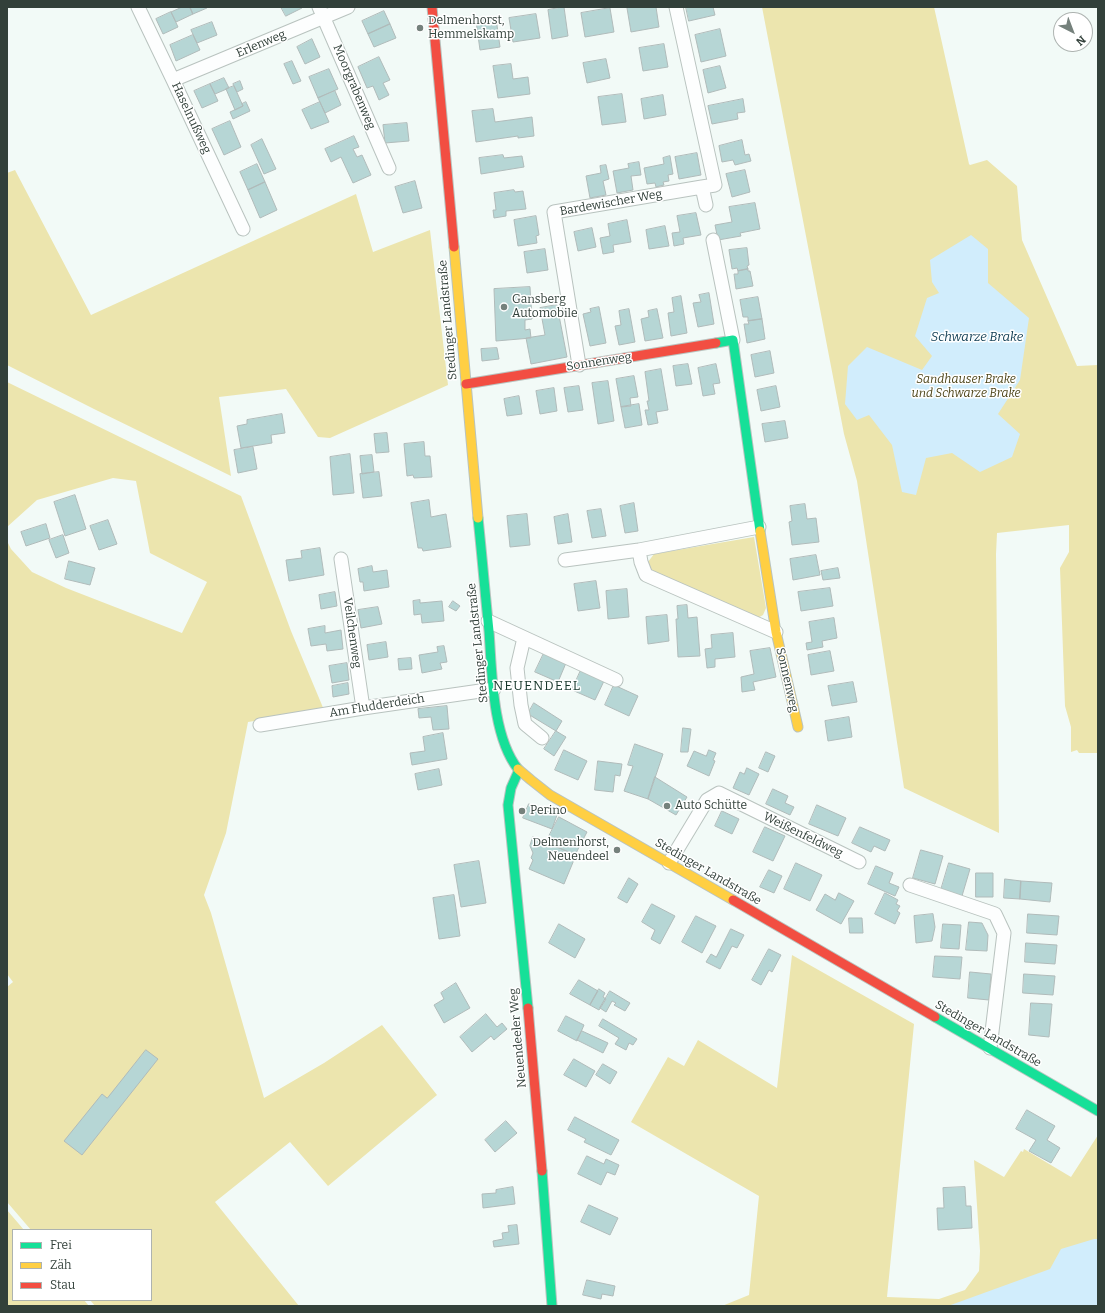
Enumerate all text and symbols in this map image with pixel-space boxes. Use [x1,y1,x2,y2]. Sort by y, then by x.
north arrow [1053,12,1093,52]
place label: Delmenhorst, Hemmelskamp [428,14,514,42]
marker: Delmenhorst, Hemmelskamp [415,23,425,33]
street label: Erlenweg [234,27,288,61]
text: N [1073,33,1088,48]
street label: Moorgrabenweg [330,42,378,132]
street label: Haselnußweg [168,80,214,156]
street label: Bardewischer Weg [559,187,663,219]
street label: Stedinger Landstraße [436,259,460,381]
place label: Gansberg Automobile [512,293,578,321]
marker: Gansberg Automobile [499,302,509,312]
water label: Schwarze Brake [931,329,1023,345]
street label: Sonnenweg [565,350,633,374]
park label: Sandhauser Brake und Schwarze Brake [911,373,1021,401]
street label: Stedinger Landstraße [465,582,491,704]
street label: Veilchenweg [340,597,364,669]
street label: Sonnenweg [773,646,801,714]
district label: NEUENDEEL [493,678,581,694]
street label: Am Fludderdeich [328,691,426,721]
place label: Auto Schütte [675,799,747,813]
marker: Auto Schütte [662,801,672,811]
place label: Perino [530,804,567,818]
marker: Perino [517,806,527,816]
street label: Weißenfeldweg [761,809,845,861]
place label: Delmenhorst, Neuendeel [533,836,609,864]
street label: Stedinger Landstraße [652,836,764,908]
marker: Delmenhorst, Neuendeel [612,845,622,855]
street label: Neuendeeler Weg [506,988,530,1088]
street label: Stedinger Landstraße [932,998,1044,1070]
legend [12,1229,152,1301]
text: Frei [50,1238,72,1252]
text: Zäh [50,1258,71,1272]
text: Stau [50,1278,75,1292]

